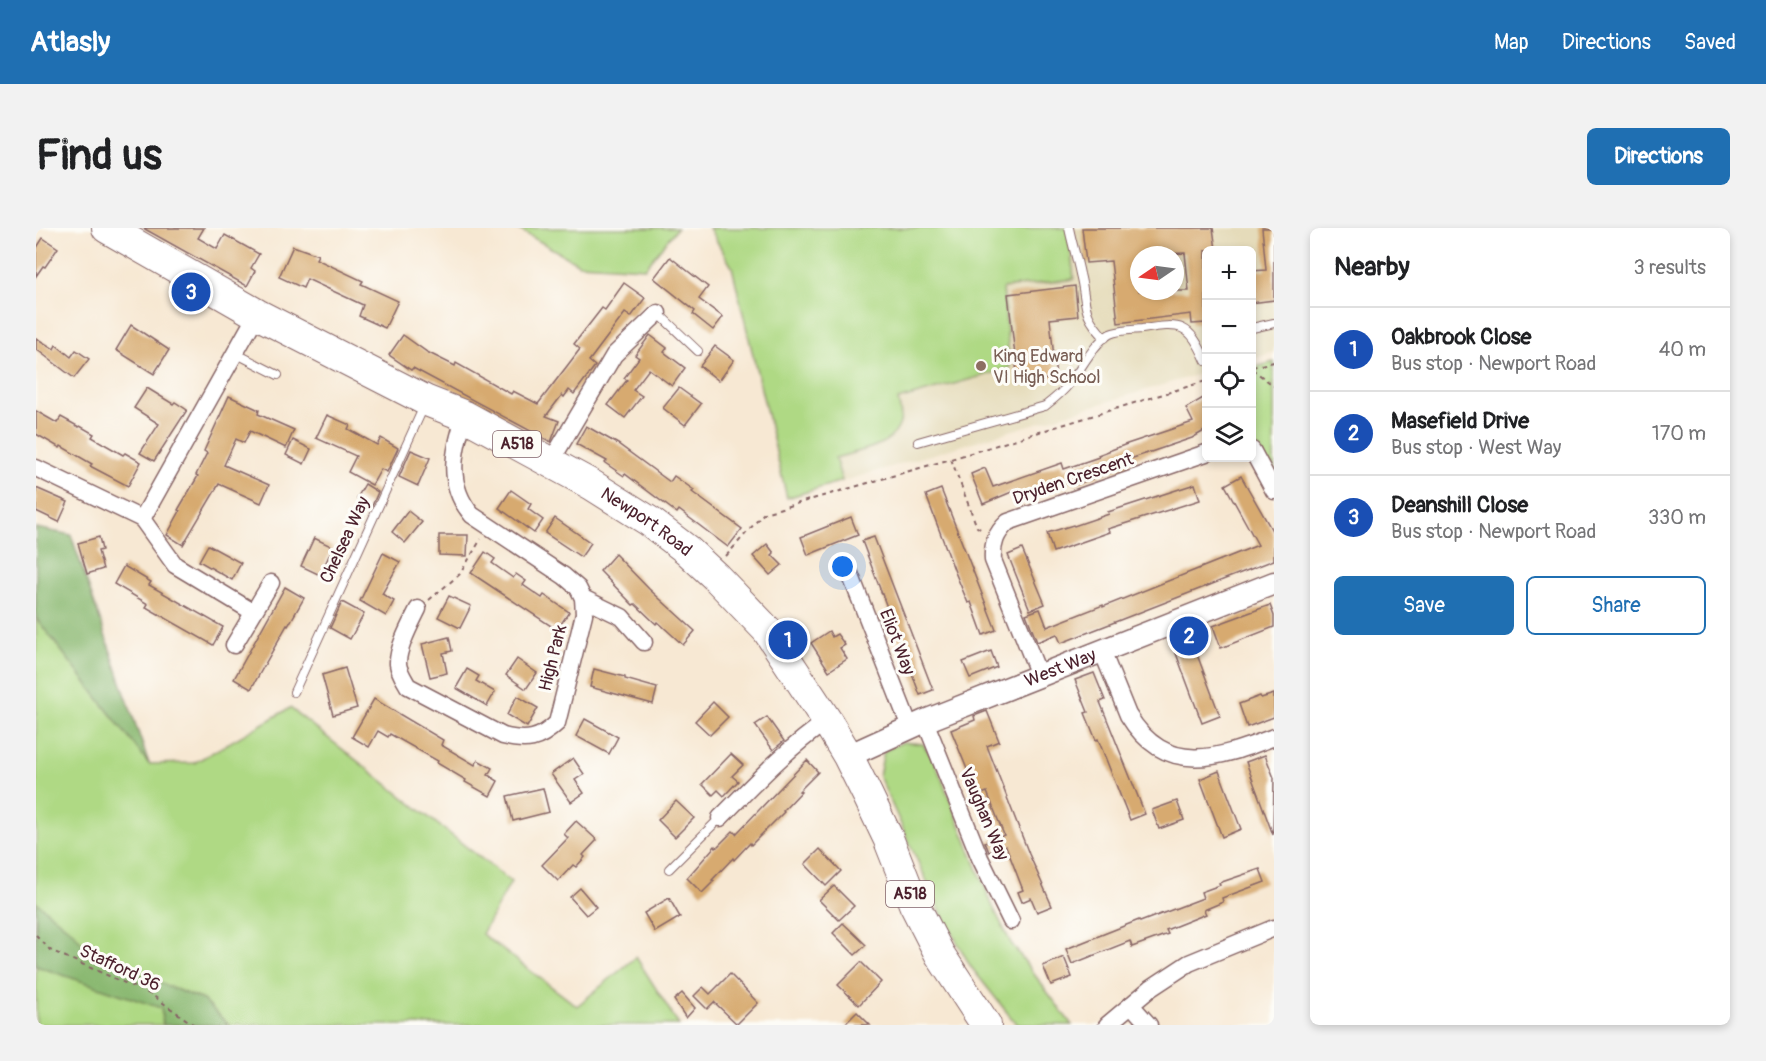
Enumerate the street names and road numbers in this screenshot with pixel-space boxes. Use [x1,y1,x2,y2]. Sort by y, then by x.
road number: A518 [493,431,541,457]
street label: Dryden Crescent [1010,447,1137,510]
street label: Newport Road [597,482,697,561]
street label: Chelsea Way [315,493,375,587]
street label: Eliot Way [874,606,920,679]
street label: High Park [534,622,572,694]
street label: West Way [1021,643,1100,692]
street label: Vaughan Way [954,764,1014,864]
road number: A518 [886,881,934,907]
street label: Stafford 36 [76,939,164,997]

